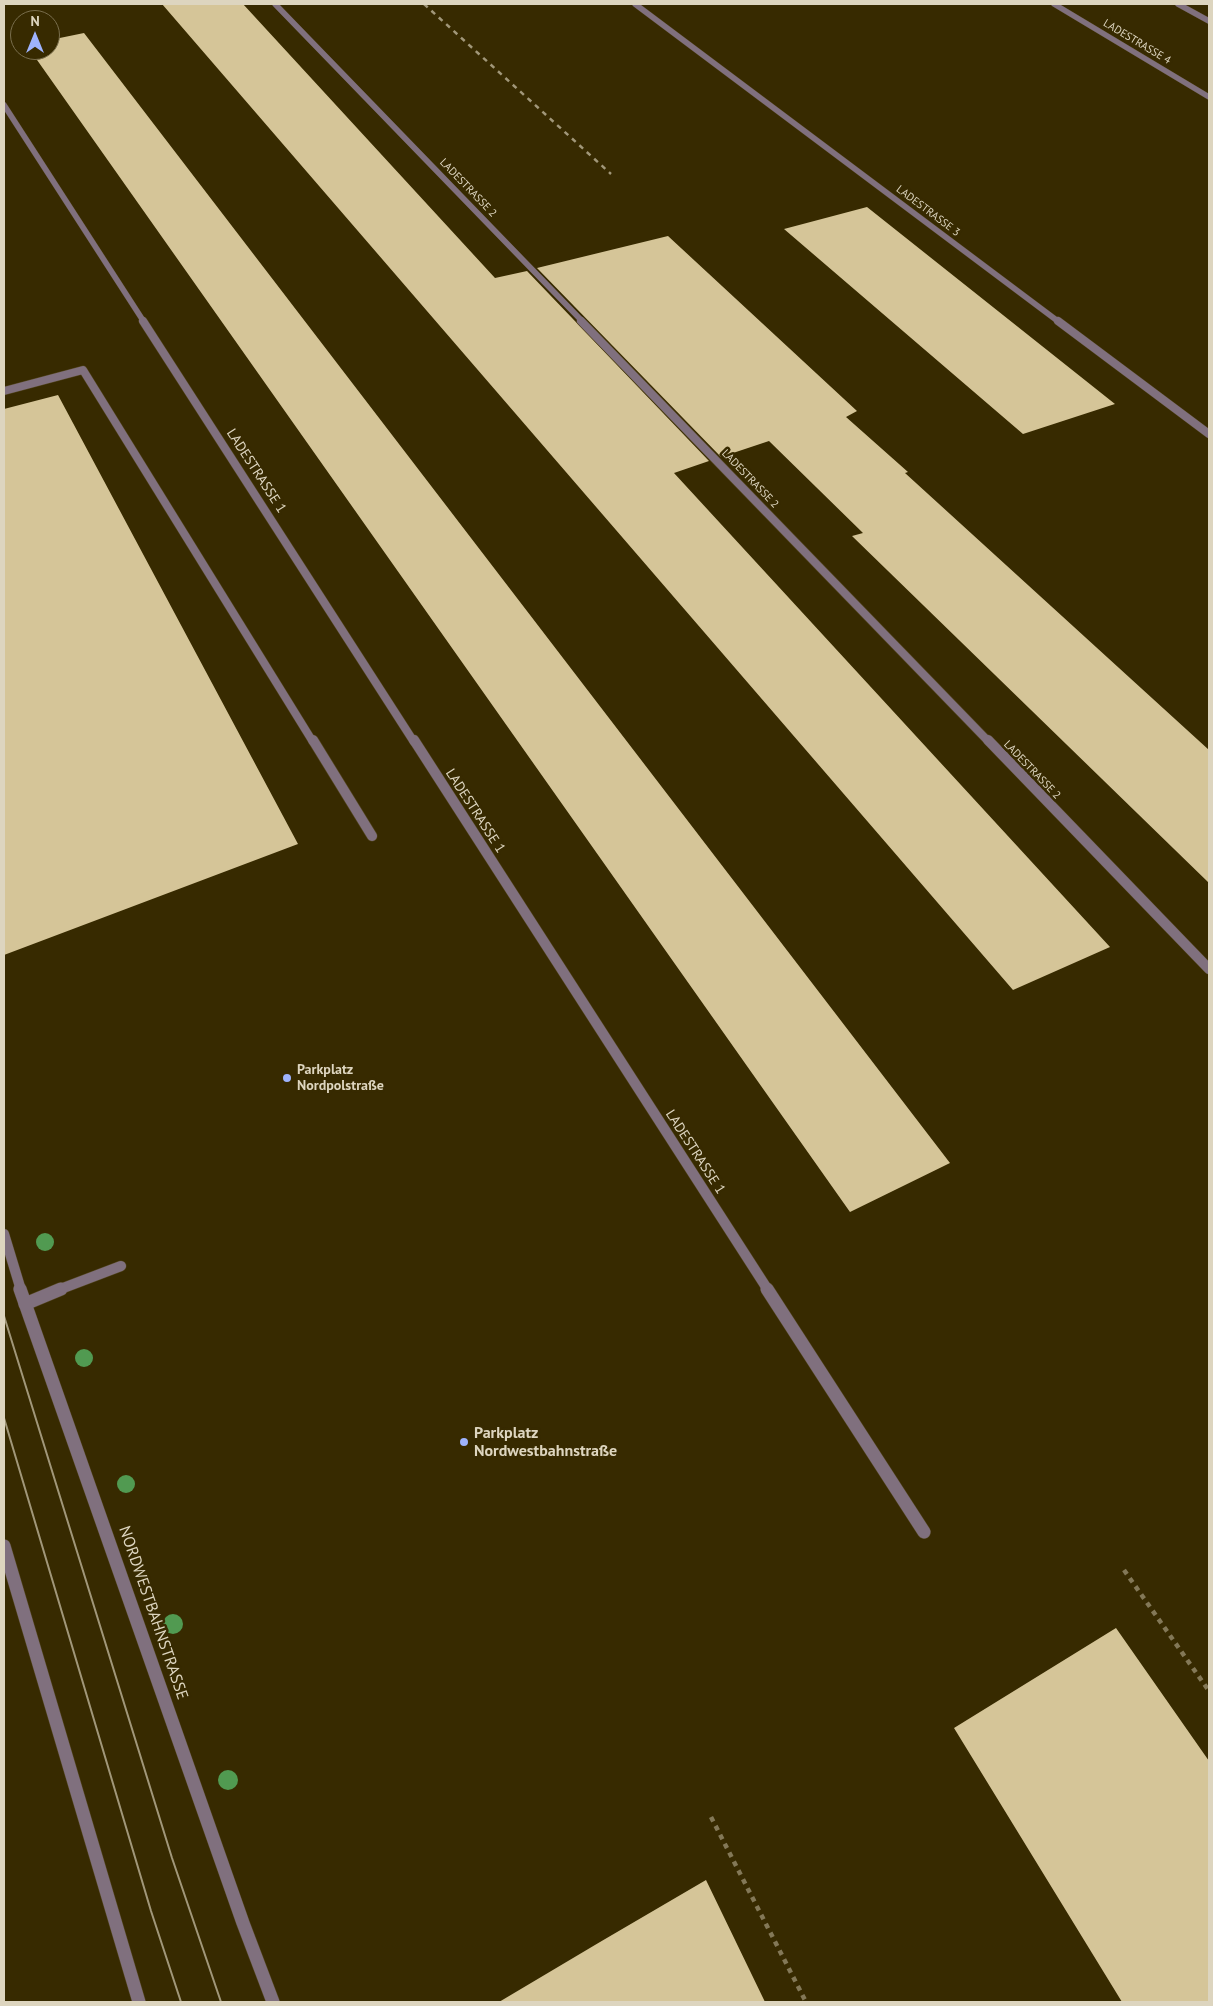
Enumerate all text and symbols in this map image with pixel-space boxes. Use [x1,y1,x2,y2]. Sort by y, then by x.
north arrow [10,10,60,60]
text: N [30,12,40,30]
street label: LADESTRASSE 4 [1101,17,1173,67]
street label: LADESTRASSE 2 [437,156,499,220]
street label: LADESTRASSE 3 [894,183,962,239]
street label: LADESTRASSE 1 [222,426,290,516]
street label: LADESTRASSE 2 [719,447,781,511]
street label: LADESTRASSE 2 [1001,738,1063,802]
street label: LADESTRASSE 1 [441,766,509,856]
place label: Parkplatz Nordpolstraße [297,1062,384,1094]
marker: Parkplatz Nordpolstraße [281,1072,293,1084]
street label: LADESTRASSE 1 [661,1107,729,1197]
place label: Parkplatz Nordwestbahnstraße [474,1423,617,1461]
marker: Parkplatz Nordwestbahnstraße [458,1436,470,1448]
street label: NORDWESTBAHNSTRASSE [114,1524,192,1702]

